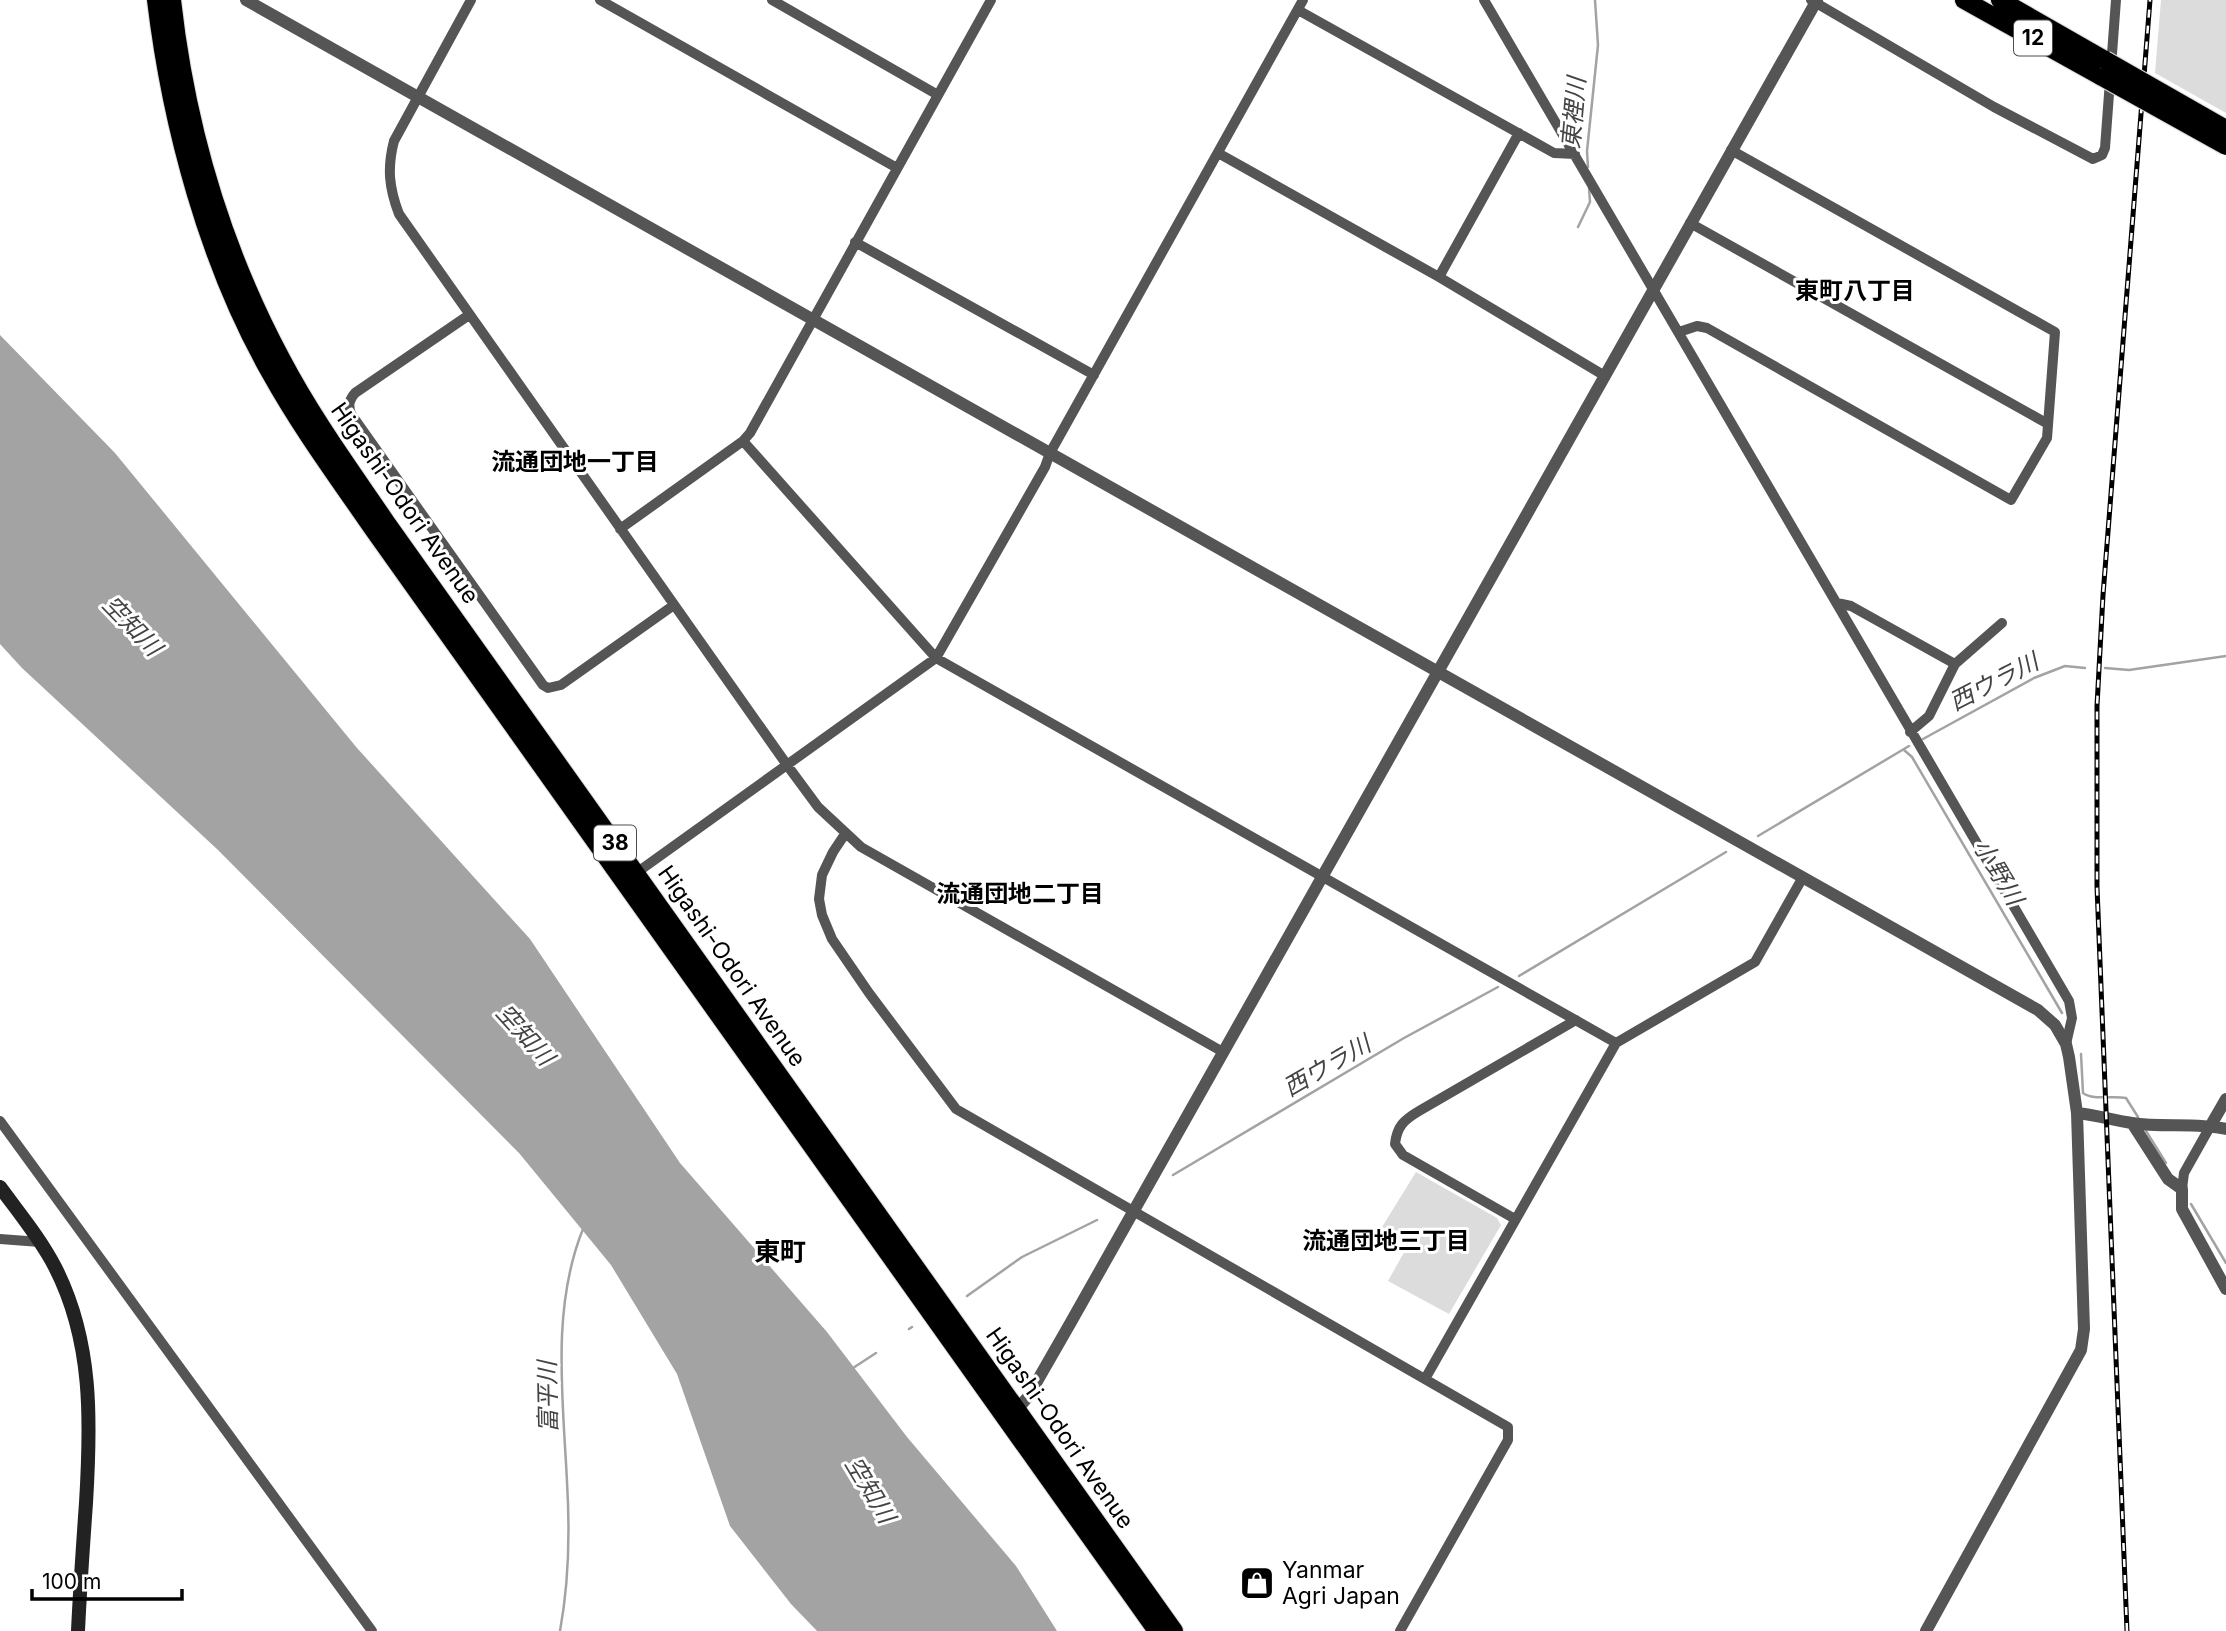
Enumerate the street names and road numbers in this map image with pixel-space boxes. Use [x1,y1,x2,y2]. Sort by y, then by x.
road number: 12 [2014,20,2052,56]
street label: Higashi-Odori Avenue [325,397,485,609]
road number: 38 [594,826,636,860]
street label: Higashi-Odori Avenue [652,860,812,1072]
street label: Higashi-Odori Avenue [980,1322,1140,1534]

